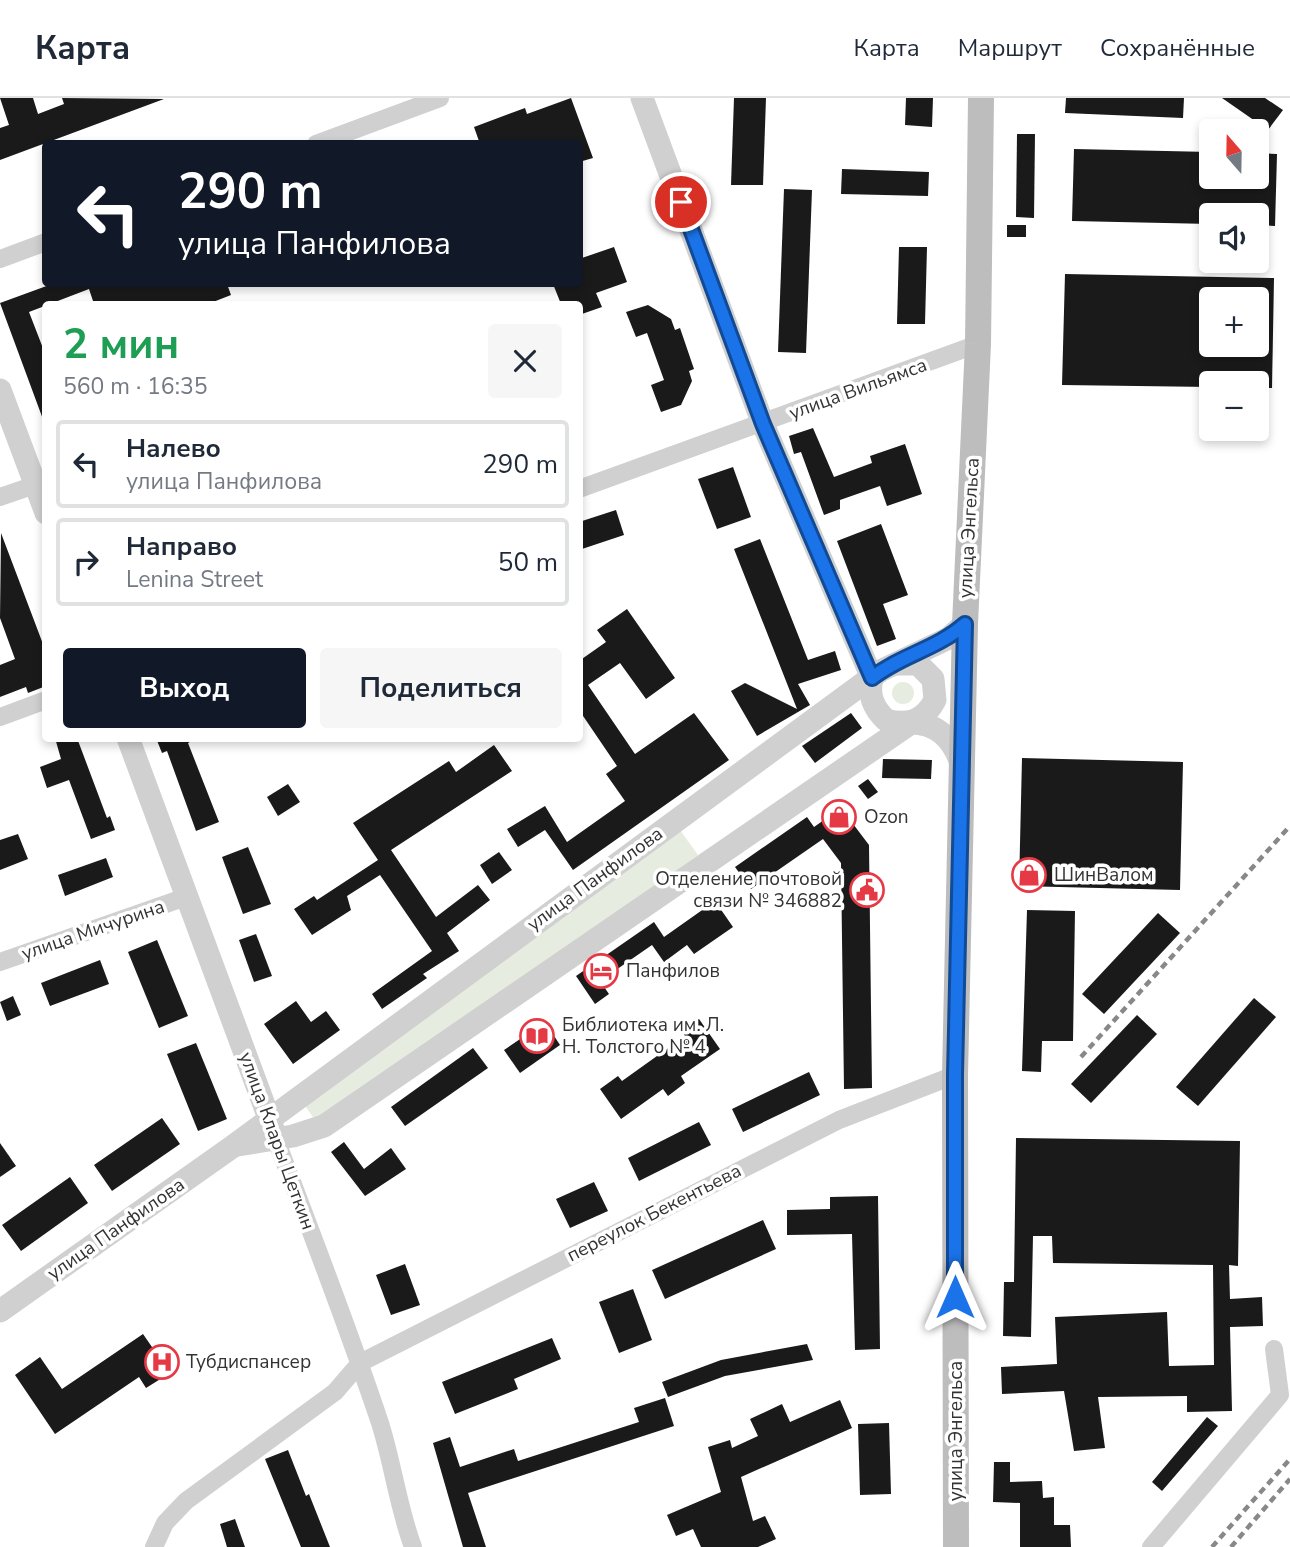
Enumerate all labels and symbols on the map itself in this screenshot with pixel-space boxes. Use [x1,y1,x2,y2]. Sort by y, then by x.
north arrow [1199,119,1269,189]
pin [651,172,711,232]
street label: улица Вильямса [785,352,931,426]
street label: улица Энгельса [952,457,986,599]
shop icon: Ozon [820,798,858,836]
place label: Ozon [864,804,909,830]
street label: улица Панфилова [522,821,668,937]
shop icon: ШинВалом [1010,856,1048,894]
place label: ШинВалом [1054,862,1154,888]
place label: Отделение почтовой связи № 346882 [655,866,842,914]
public building icon: Отделение почтовой связи № 346882 [848,871,886,909]
street label: улица Мичурина [18,893,168,967]
hotel icon: Панфилов [582,952,620,990]
place label: Панфилов [626,958,720,984]
place label: Библиотека им. Л. Н. Толстого № 4 [562,1012,724,1060]
library icon: Библиотека им. Л. Н. Толстого № 4 [518,1017,556,1055]
street label: улица Клары Цеткин [233,1049,321,1233]
street label: переулок Бекентьева [562,1158,746,1268]
street label: улица Панфилова [42,1172,190,1286]
position arrow [918,1260,992,1334]
hospital icon: Тубдиспансер [143,1343,181,1381]
place label: Тубдиспансер [186,1349,311,1375]
street label: улица Энгельса [943,1361,969,1501]

